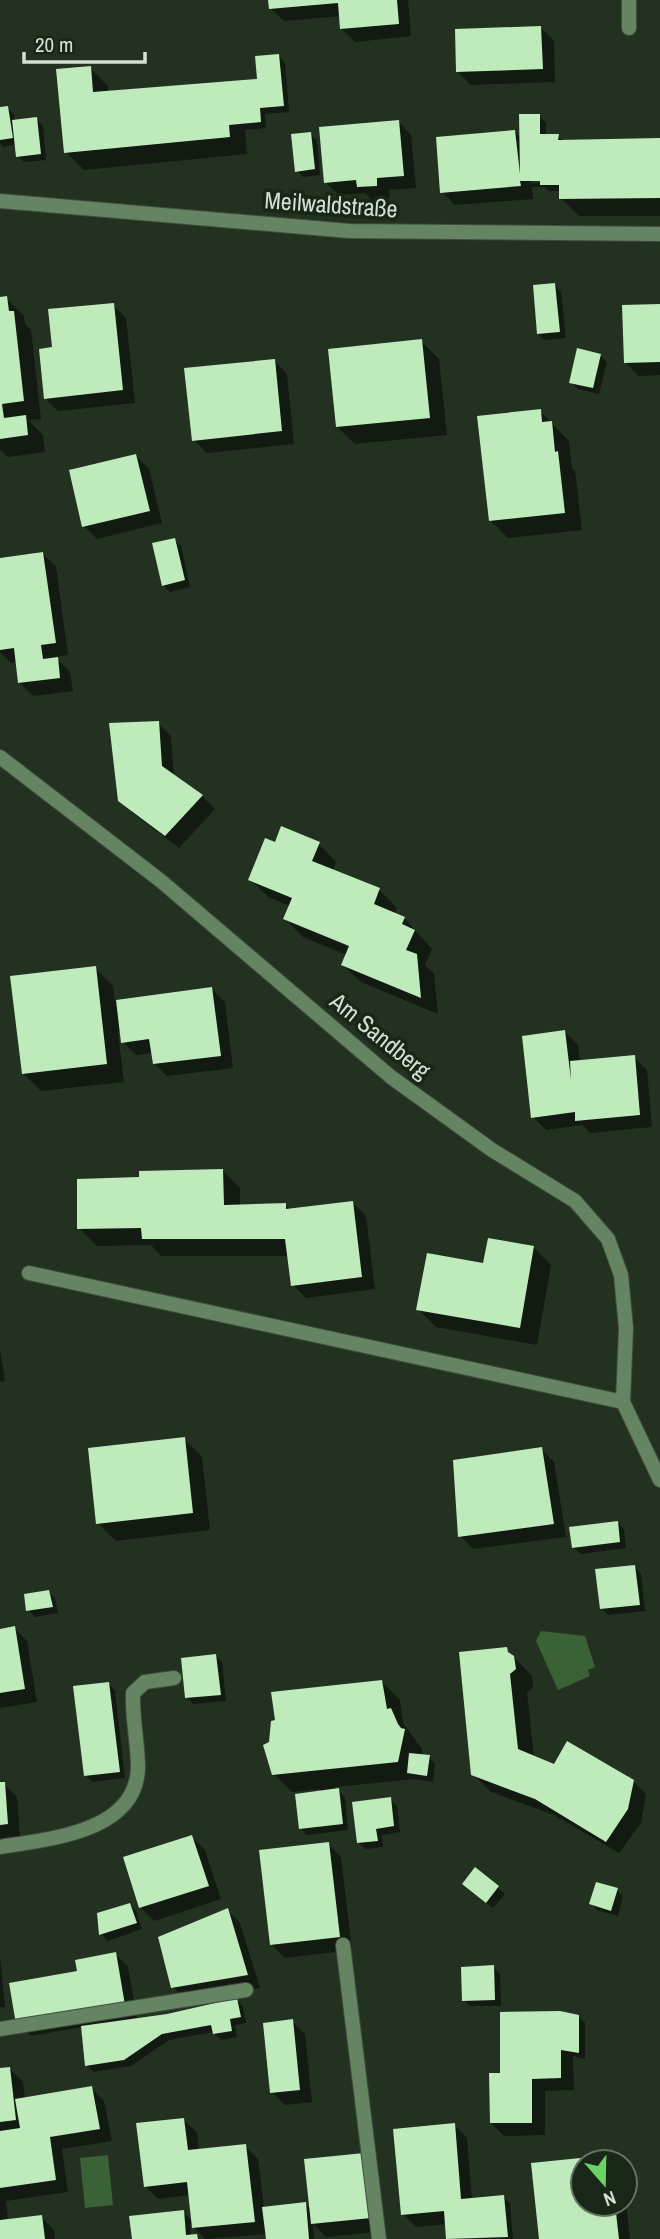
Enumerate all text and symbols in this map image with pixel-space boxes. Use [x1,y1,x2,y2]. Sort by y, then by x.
scale bar [24,21,145,65]
text: 20 m [35,30,73,59]
street label: Meilwaldstraße [263,183,399,225]
street label: Am Sandberg [323,984,437,1086]
north arrow [569,2148,639,2218]
text: N [600,2185,620,2213]

